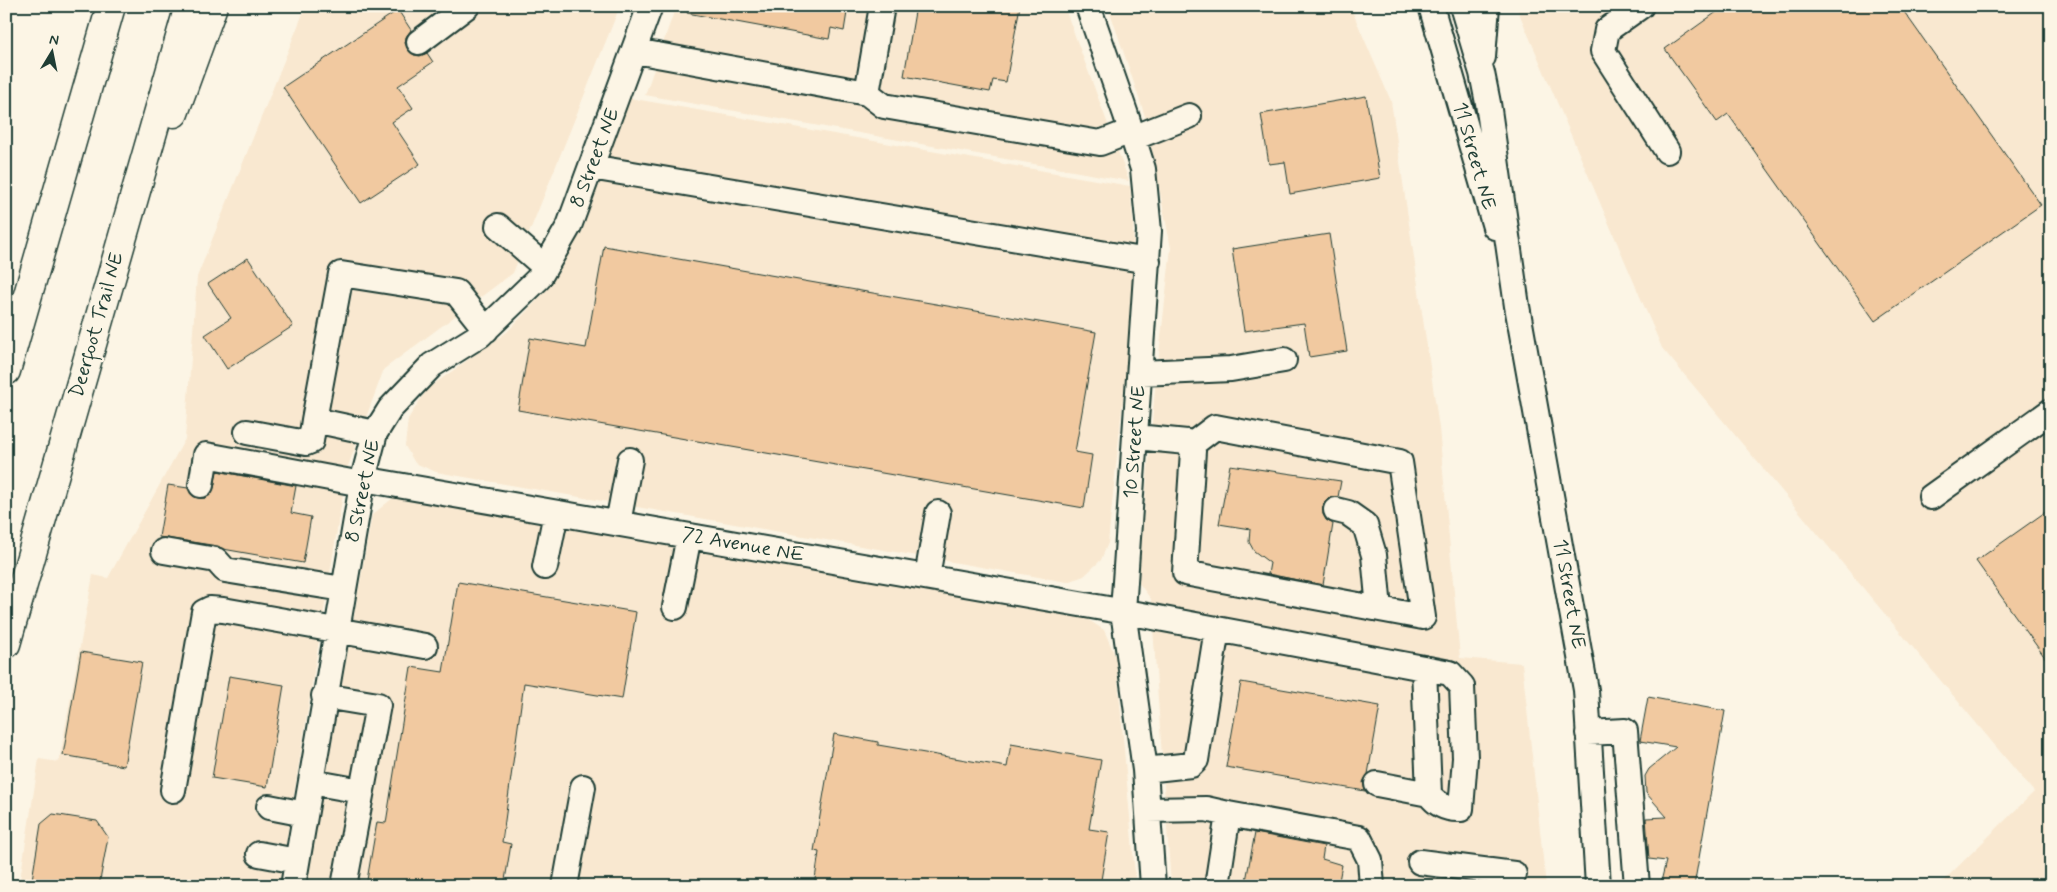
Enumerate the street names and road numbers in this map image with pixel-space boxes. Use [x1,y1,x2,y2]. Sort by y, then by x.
street label: 11 Street NE [1446,99,1502,213]
street label: 8 Street NE [564,104,626,212]
street label: Deerfoot Trail NE [63,249,133,401]
street label: 10 Street NE [1118,384,1152,500]
street label: 8 Street NE [339,437,387,545]
street label: 72 Avenue NE [680,521,806,569]
street label: 11 Street NE [1546,537,1592,651]

